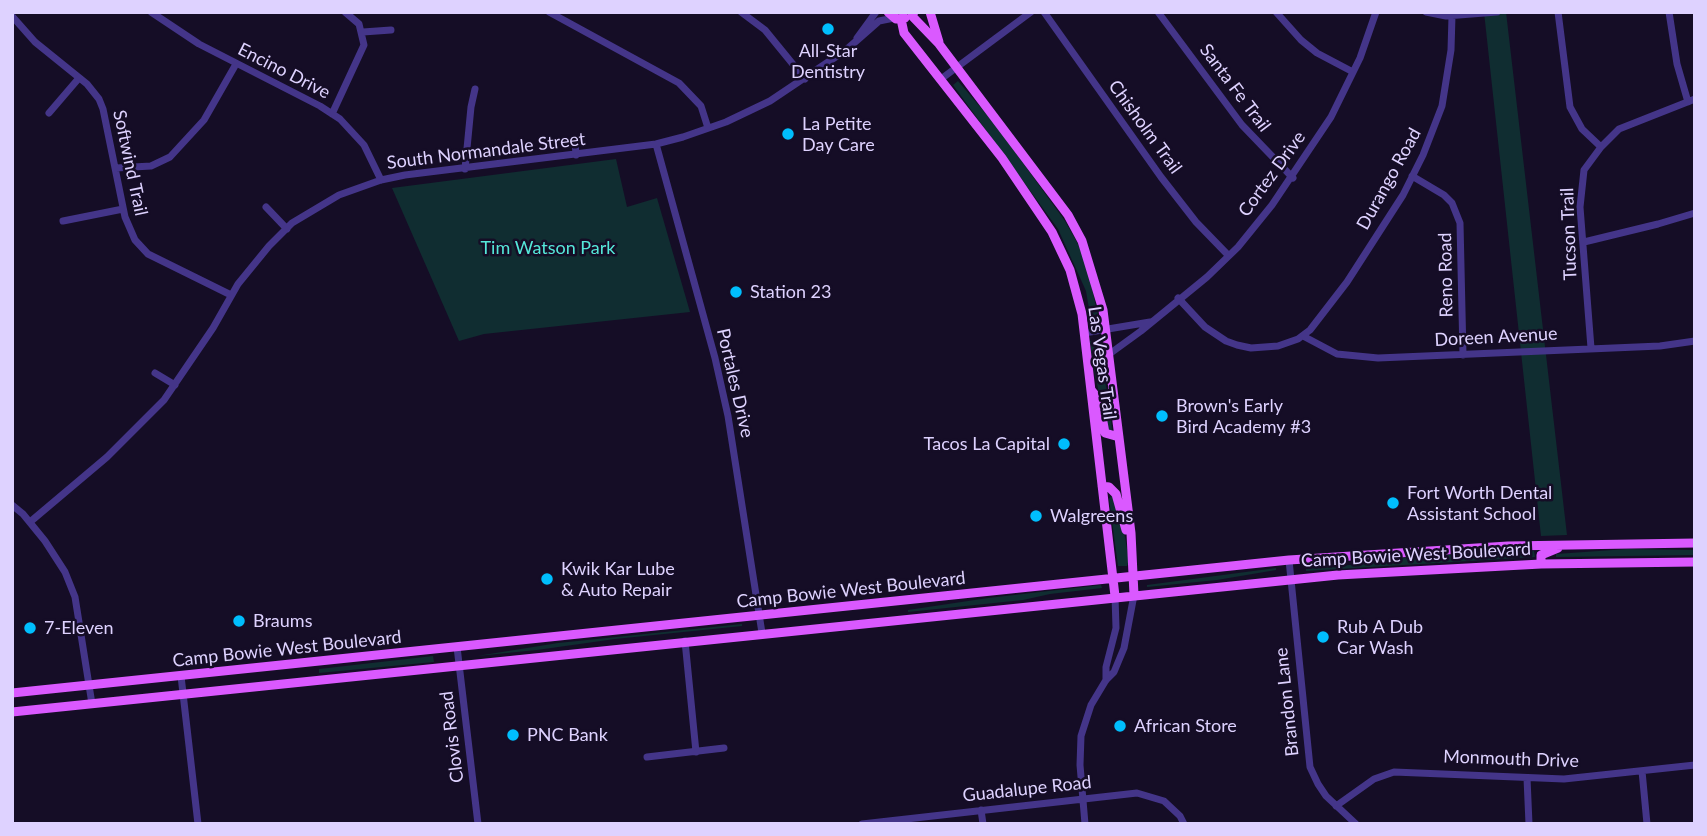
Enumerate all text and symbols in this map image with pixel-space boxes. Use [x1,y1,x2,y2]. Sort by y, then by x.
marker: All-Star Dentistry [820,21,836,37]
street label: Encino Drive [234,38,334,104]
place label: All-Star Dentistry [791,40,865,82]
street label: Santa Fe Trail [1195,40,1275,136]
street label: Chisholm Trail [1104,76,1186,178]
street label: Softwind Trail [108,108,152,218]
place label: La Petite Day Care [802,113,875,156]
street label: Durango Road [1352,124,1426,234]
marker: La Petite Day Care [780,126,796,142]
street label: Cortez Drive [1234,127,1310,221]
street label: South Normandale Street [386,128,586,174]
street label: Tucson Trail [1557,187,1581,281]
street label: Reno Road [1434,232,1458,318]
park label: Tim Watson Park [480,237,616,259]
place label: Station 23 [750,281,831,303]
marker: Station 23 [728,284,744,300]
street label: Las Vegas Trail [1083,305,1121,421]
street label: Doreen Avenue [1434,323,1558,351]
street label: Portales Drive [712,326,758,440]
place label: Brown's Early Bird Academy #3 [1176,395,1311,438]
marker: Brown's Early Bird Academy #3 [1154,408,1170,424]
place label: Tacos La Capital [924,433,1050,455]
marker: Tacos La Capital [1056,436,1072,452]
place label: Fort Worth Dental Assistant School [1407,482,1552,524]
marker: Fort Worth Dental Assistant School [1385,495,1401,511]
place label: Walgreens [1050,505,1133,527]
marker: Walgreens [1028,508,1044,524]
street label: Camp Bowie West Boulevard [1300,538,1532,572]
place label: Kwik Kar Lube & Auto Repair [561,558,675,600]
street label: Camp Bowie West Boulevard [735,567,967,613]
marker: Kwik Kar Lube & Auto Repair [539,571,555,587]
place label: Braums [253,610,312,632]
marker: Braums [231,613,247,629]
place label: Rub A Dub Car Wash [1337,616,1423,658]
place label: 7-Eleven [44,617,114,639]
marker: 7-Eleven [22,620,38,636]
street label: Camp Bowie West Boulevard [171,626,403,672]
marker: Rub A Dub Car Wash [1315,629,1331,645]
street label: Brandon Lane [1271,646,1303,758]
street label: Clovis Road [436,690,468,784]
place label: African Store [1134,715,1237,737]
marker: African Store [1112,718,1128,734]
place label: PNC Bank [527,724,608,746]
marker: PNC Bank [505,727,521,743]
street label: Monmouth Drive [1443,746,1579,772]
street label: Guadalupe Road [962,771,1092,807]

